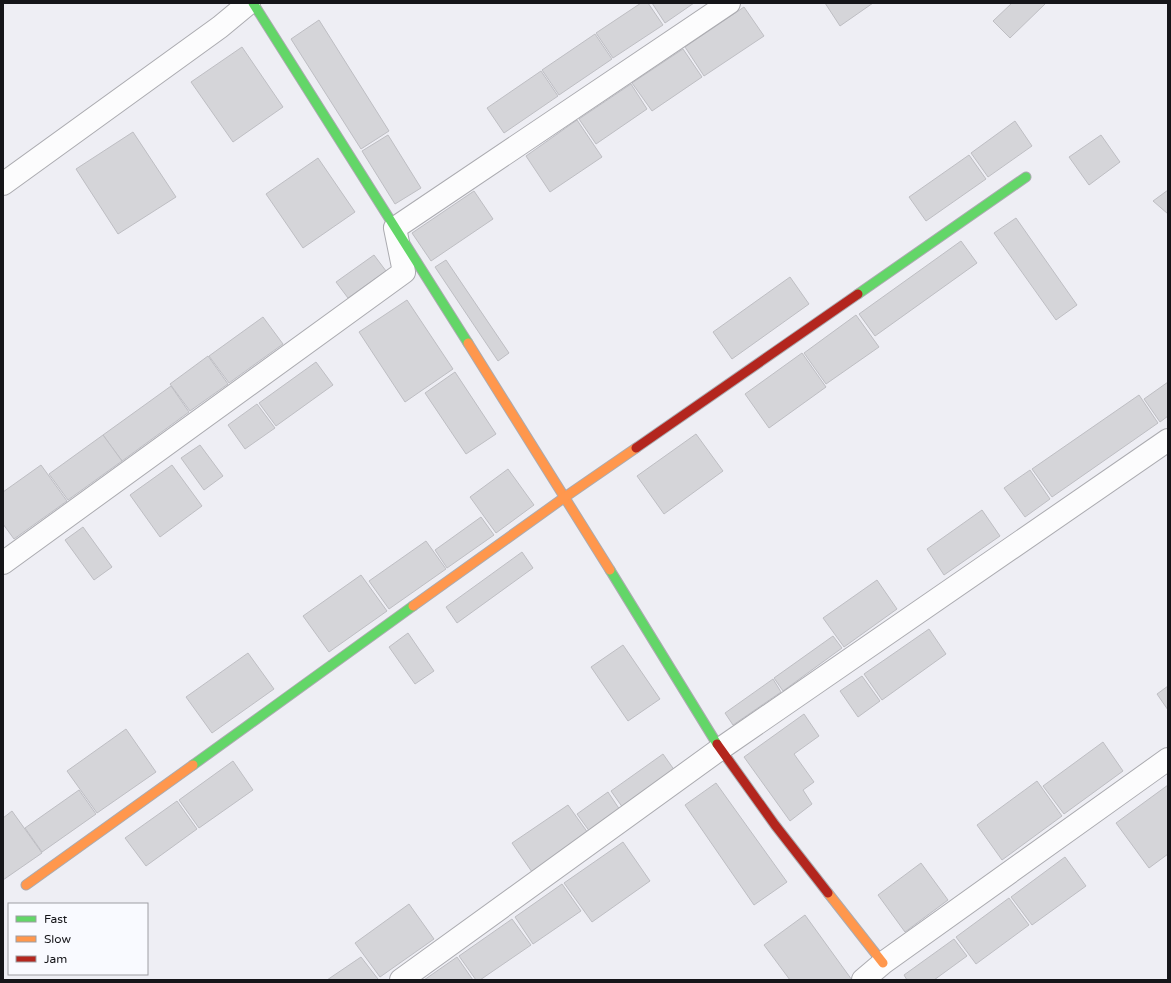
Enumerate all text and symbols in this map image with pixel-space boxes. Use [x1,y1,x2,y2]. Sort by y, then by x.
legend [8,903,148,975]
text: Fast [44,912,68,926]
text: Slow [44,932,71,946]
text: Jam [44,952,67,966]

